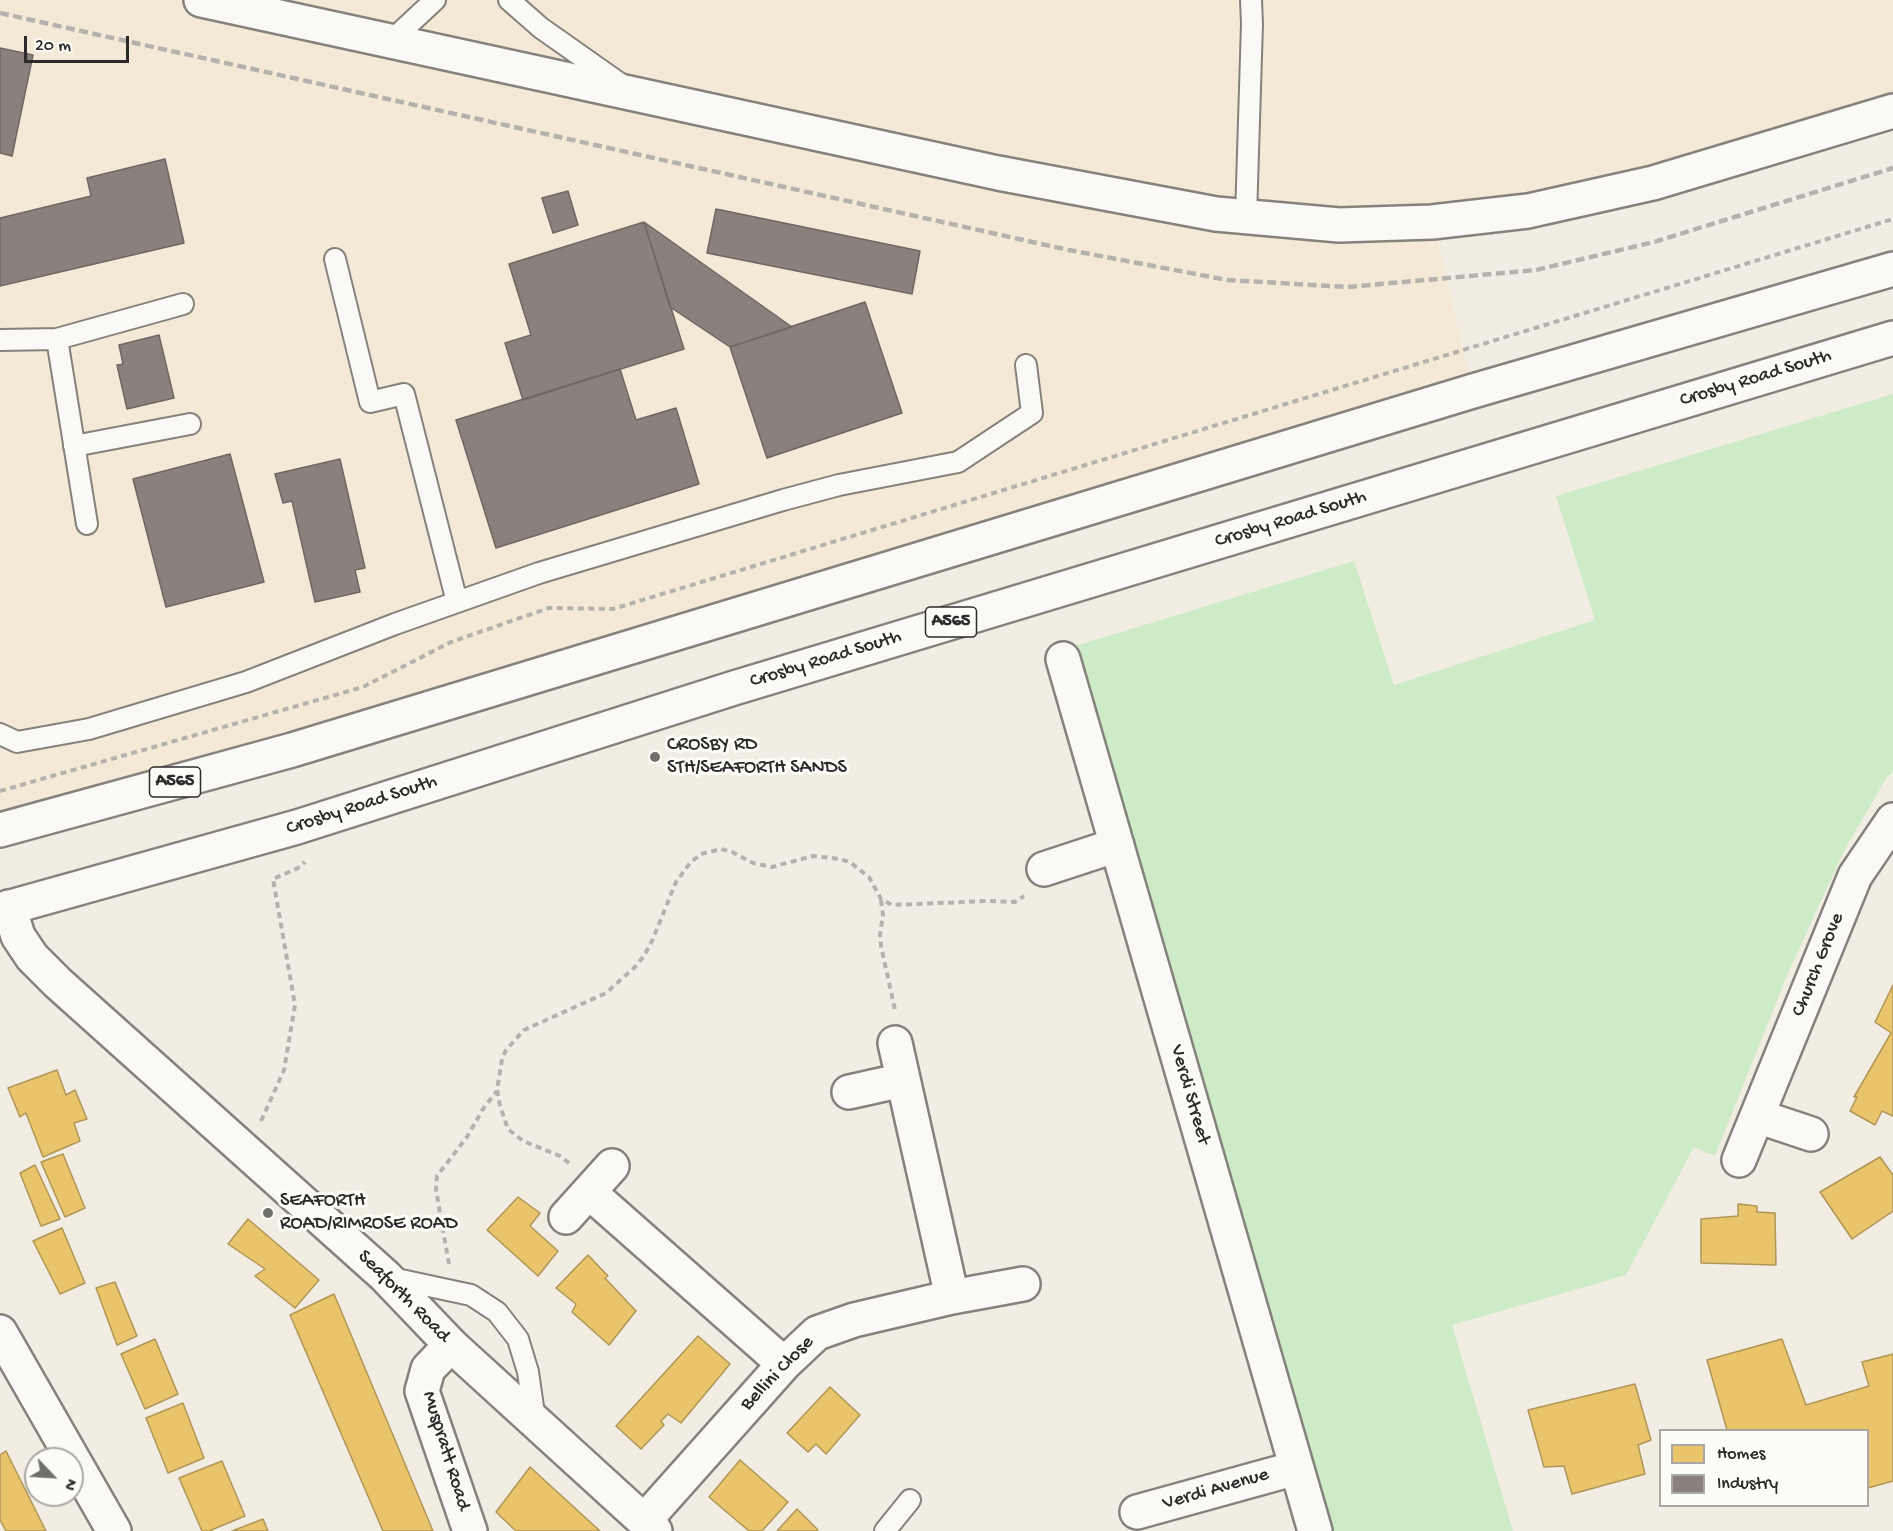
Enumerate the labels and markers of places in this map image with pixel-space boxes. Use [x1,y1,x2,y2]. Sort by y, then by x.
place label: CROSBY RD STH/SEAFORTH SANDS [667,734,847,781]
marker: CROSBY RD STH/SEAFORTH SANDS [648,750,662,764]
place label: SEAFORTH ROAD/RIMROSE ROAD [280,1190,458,1237]
marker: SEAFORTH ROAD/RIMROSE ROAD [261,1206,275,1220]

